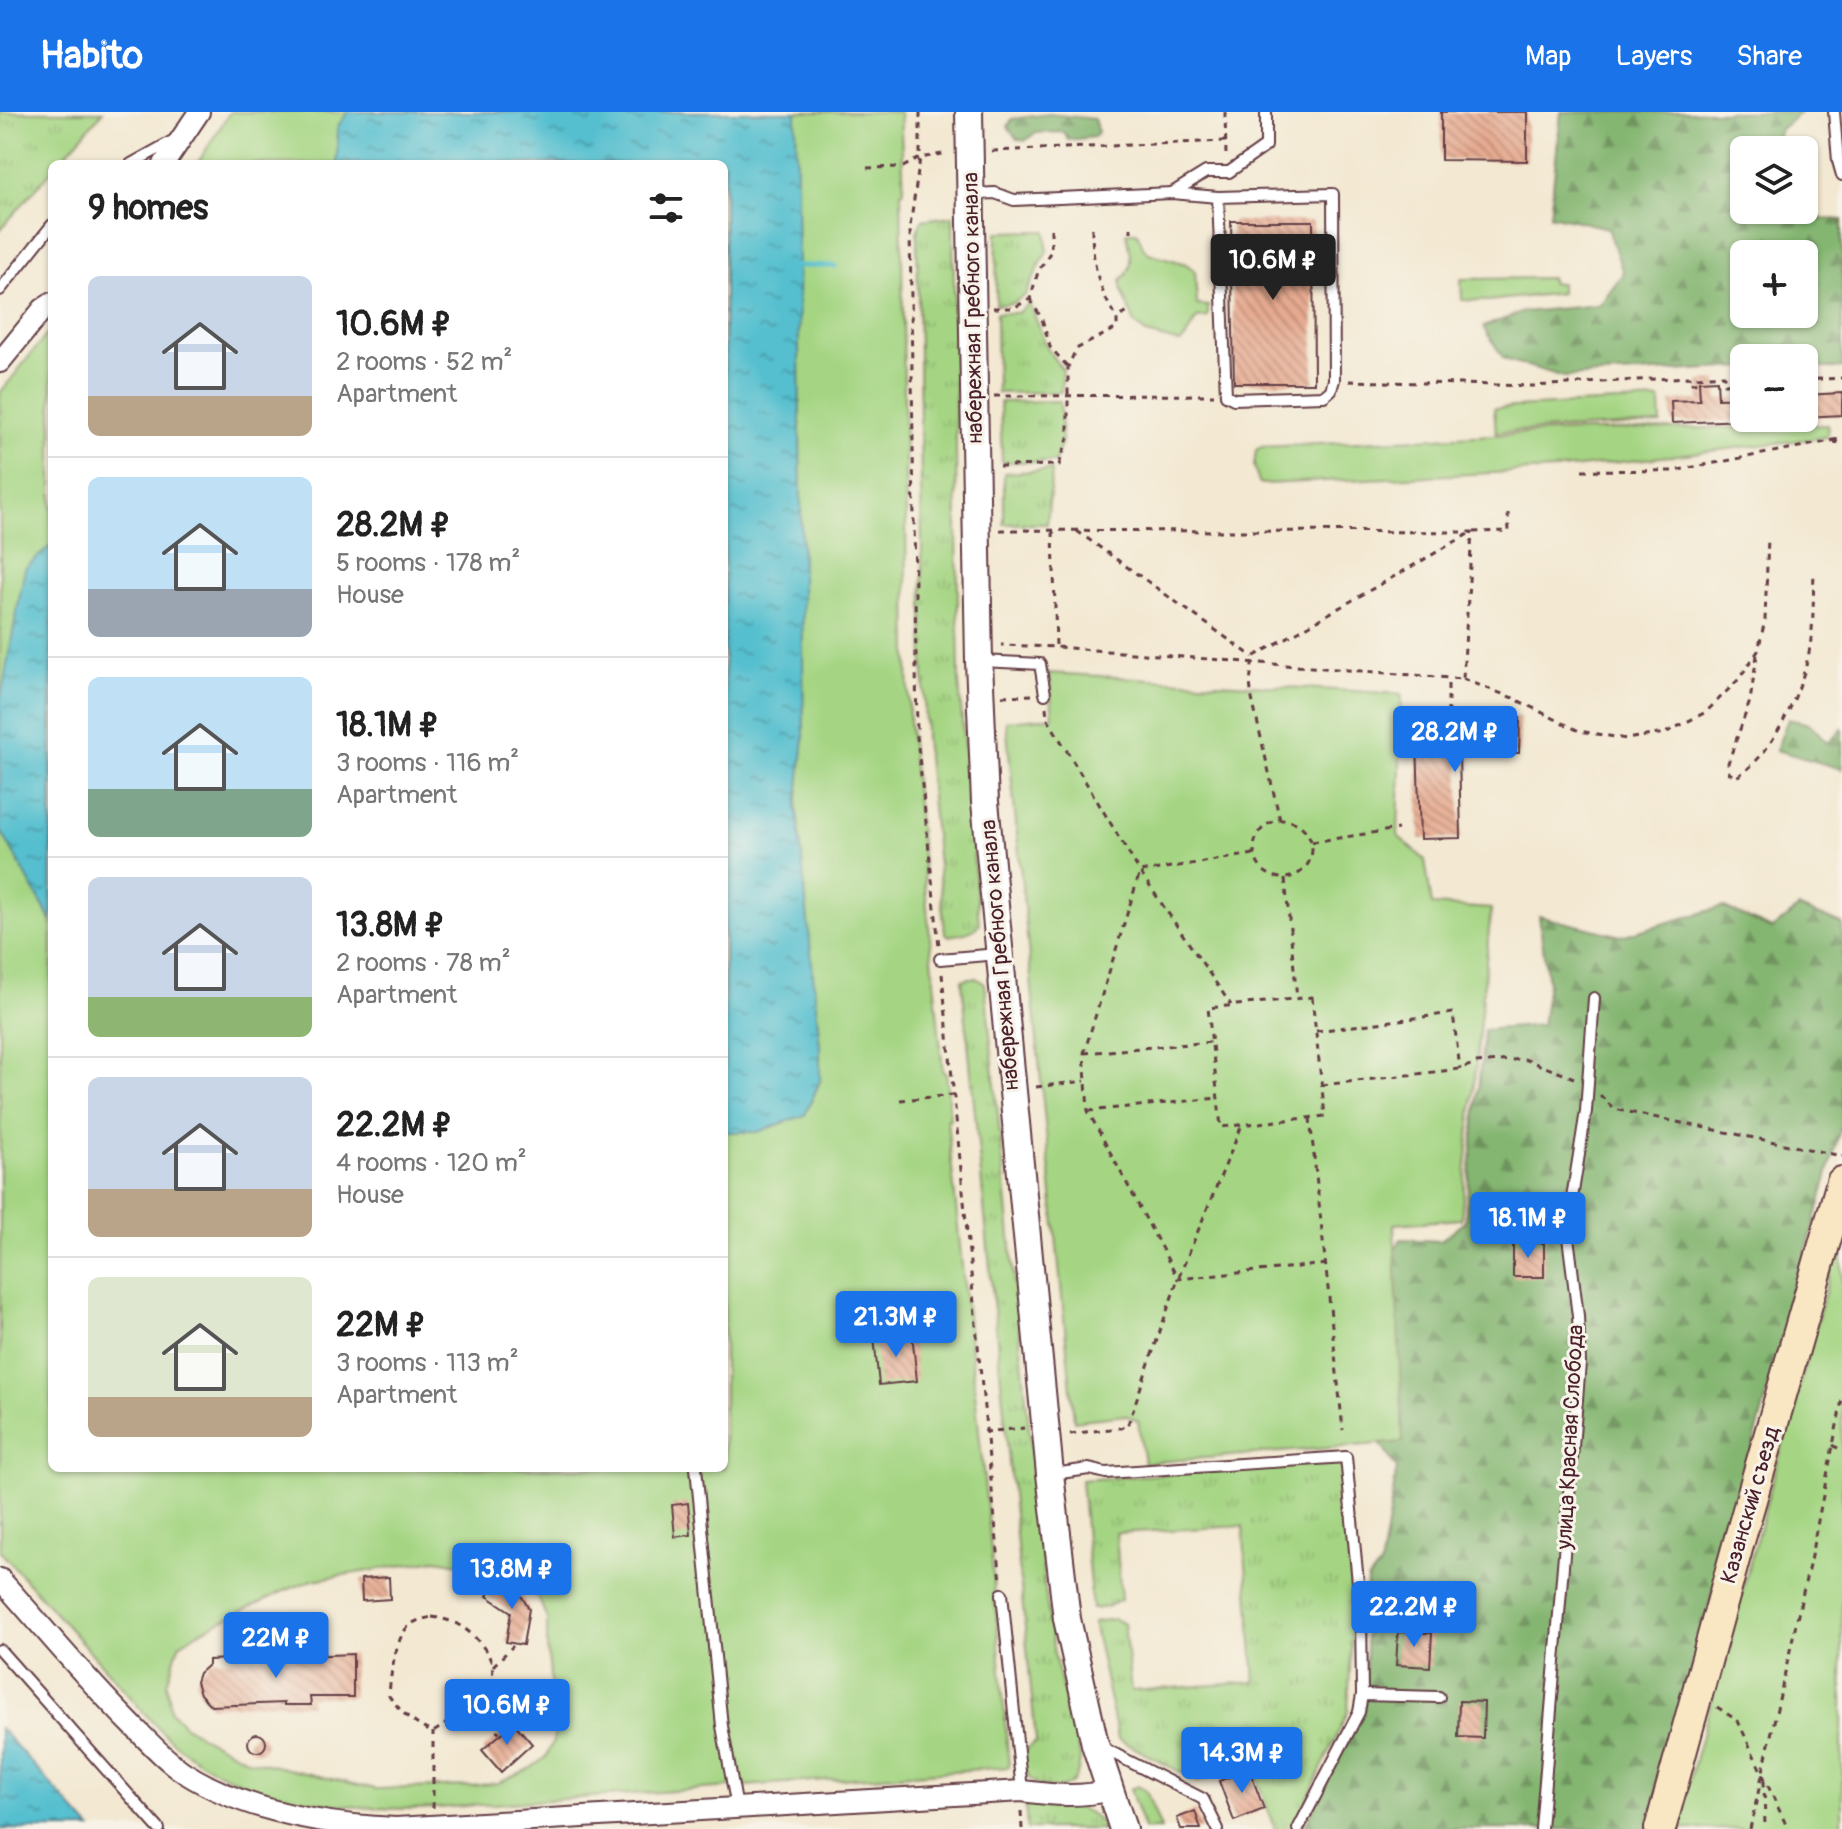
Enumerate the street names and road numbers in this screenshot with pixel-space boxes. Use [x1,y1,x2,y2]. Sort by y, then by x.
street label: набережная Гребного канала [957,172,989,444]
street label: набережная Гребного канала [974,819,1026,1091]
street label: улица Красная Слобода [1550,1324,1590,1551]
street label: Казанский съезд [1714,1423,1786,1587]

